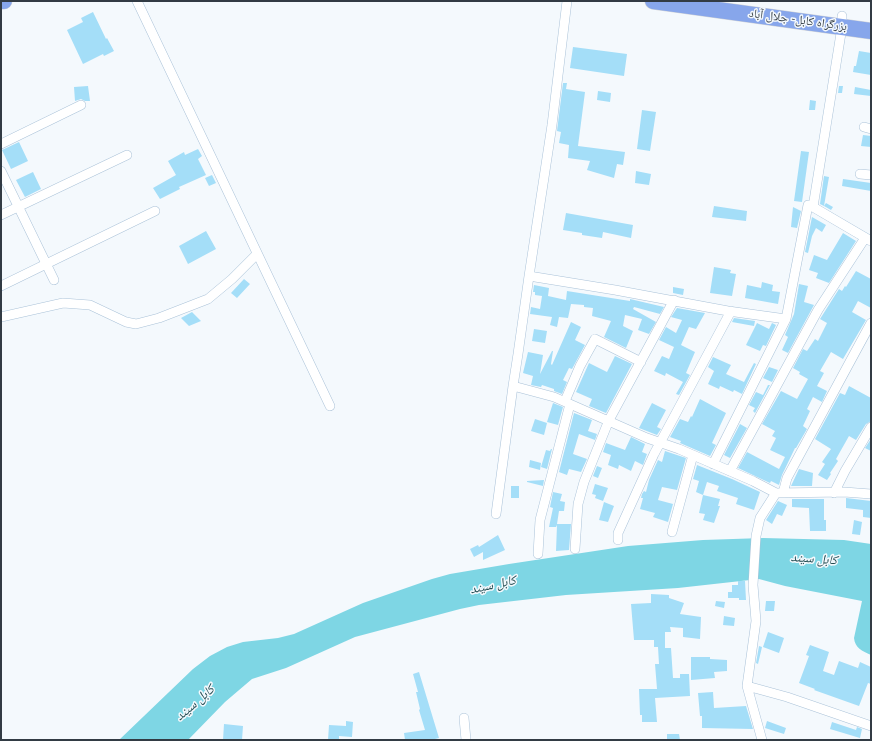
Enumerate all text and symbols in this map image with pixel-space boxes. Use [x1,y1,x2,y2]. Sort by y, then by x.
street label: بزرگراه کابل- جلال آباد [748,6,848,34]
water label: کابل سيند [790,550,838,568]
water label: کابل سيند [469,573,517,597]
water label: کابل سيند [172,682,218,724]

